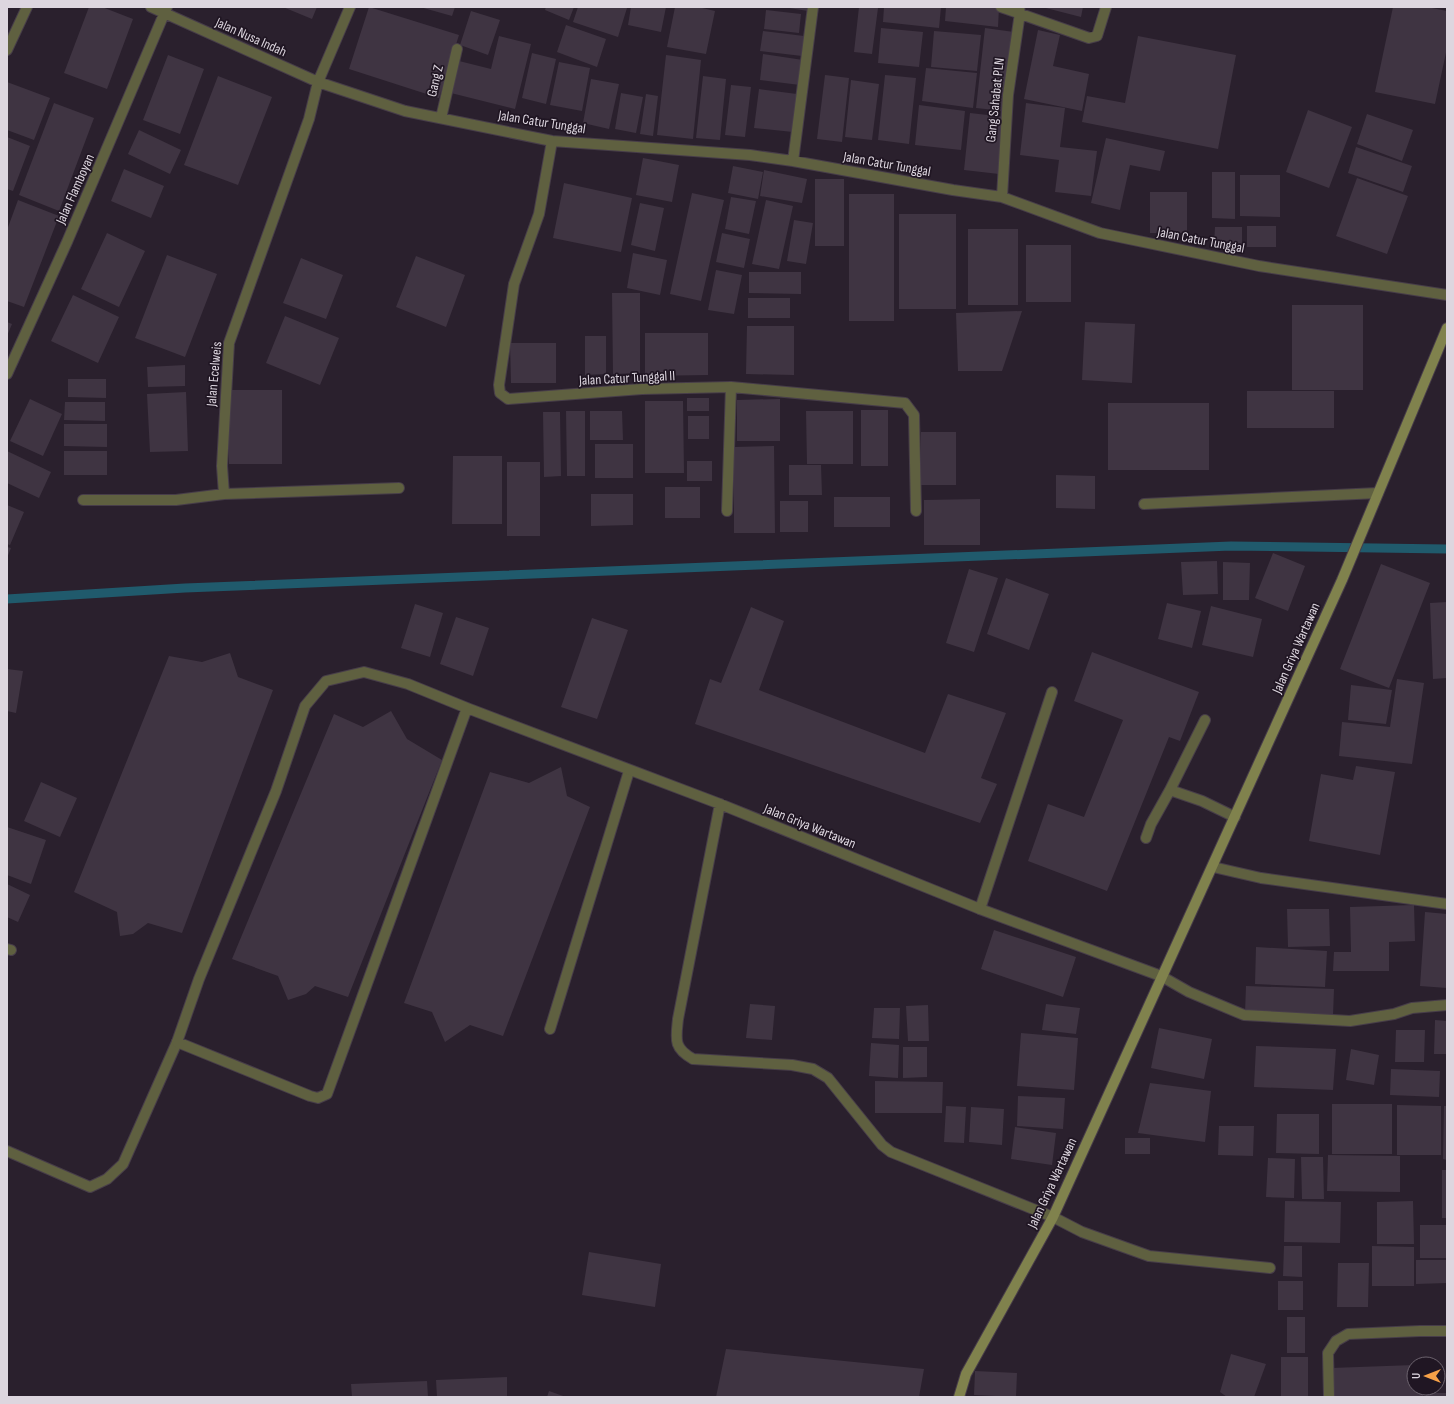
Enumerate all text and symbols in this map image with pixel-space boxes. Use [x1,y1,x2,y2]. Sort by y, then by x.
street label: Jalan Nusa Indah [212,13,289,60]
street label: Gang Sahabat PLN [982,57,1008,143]
street label: Gang Z [423,63,447,98]
street label: Jalan Catur Tunggal [496,107,587,137]
street label: Jalan Catur Tunggal [841,148,932,180]
street label: Jalan Flamboyan [52,151,98,228]
street label: Jalan Catur Tunggal [1155,223,1246,257]
street label: Jalan Ecelweis [203,341,225,408]
street label: Jalan Catur Tunggal II [578,367,675,389]
street label: Jalan Griya Wartawan [1268,600,1324,697]
street label: Jalan Griya Wartawan [761,799,859,852]
street label: Jalan Griya Wartawan [1023,1135,1080,1232]
north arrow [1406,1356,1446,1396]
text: U [1410,1373,1423,1379]

